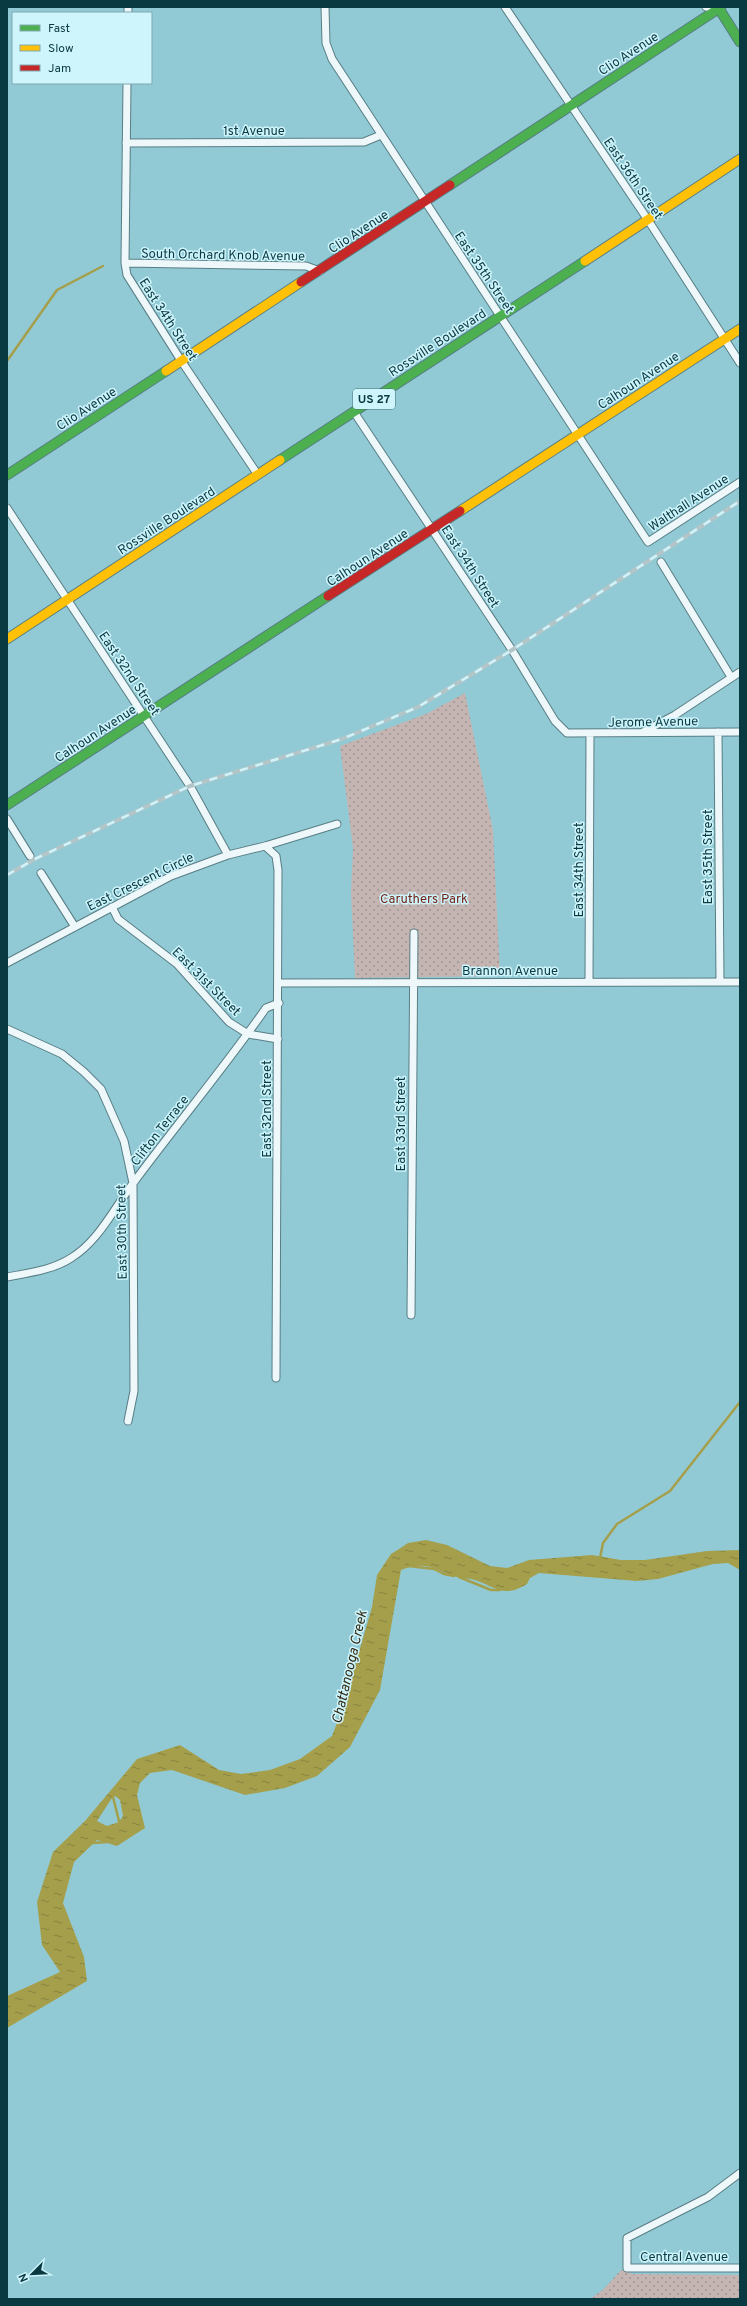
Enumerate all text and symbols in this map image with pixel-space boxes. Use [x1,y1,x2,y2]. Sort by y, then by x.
legend [12,12,152,84]
text: Fast [48,21,70,37]
street label: Clio Avenue [596,29,662,80]
text: Slow [48,41,74,57]
text: Jam [48,61,71,77]
street label: 1st Avenue [223,124,285,140]
street label: East 36th Street [599,135,666,223]
street label: Clio Avenue [326,207,392,258]
street label: East 35th Street [450,229,517,317]
street label: South Orchard Knob Avenue [141,247,305,265]
street label: East 34th Street [135,276,200,364]
street label: Rossville Boulevard [386,306,490,381]
street label: Calhoun Avenue [595,349,683,414]
street label: Clio Avenue [54,384,120,435]
road number: US 27 [353,389,395,409]
street label: Walthall Avenue [646,472,732,536]
street label: Rossville Boulevard [115,484,219,559]
street label: East 34th Street [437,523,502,611]
street label: Calhoun Avenue [324,526,412,591]
street label: East 32nd Street [94,629,162,719]
street label: Calhoun Avenue [52,702,140,767]
street label: Jerome Avenue [608,714,698,732]
street label: East 35th Street [701,809,717,905]
street label: East 34th Street [572,822,588,918]
street label: East Crescent Circle [85,850,197,916]
park label: Caruthers Park [380,892,468,908]
street label: East 31st Street [168,945,243,1020]
street label: Brannon Avenue [462,964,558,980]
street label: East 32nd Street [260,1060,276,1158]
street label: East 33rd Street [394,1076,410,1172]
street label: Clifton Terrace [128,1093,193,1170]
street label: East 30th Street [114,1184,132,1280]
water label: Chattanooga Creek [329,1608,372,1726]
street label: Central Avenue [640,2250,728,2266]
north arrow [12,2254,52,2294]
text: N [16,2271,32,2284]

